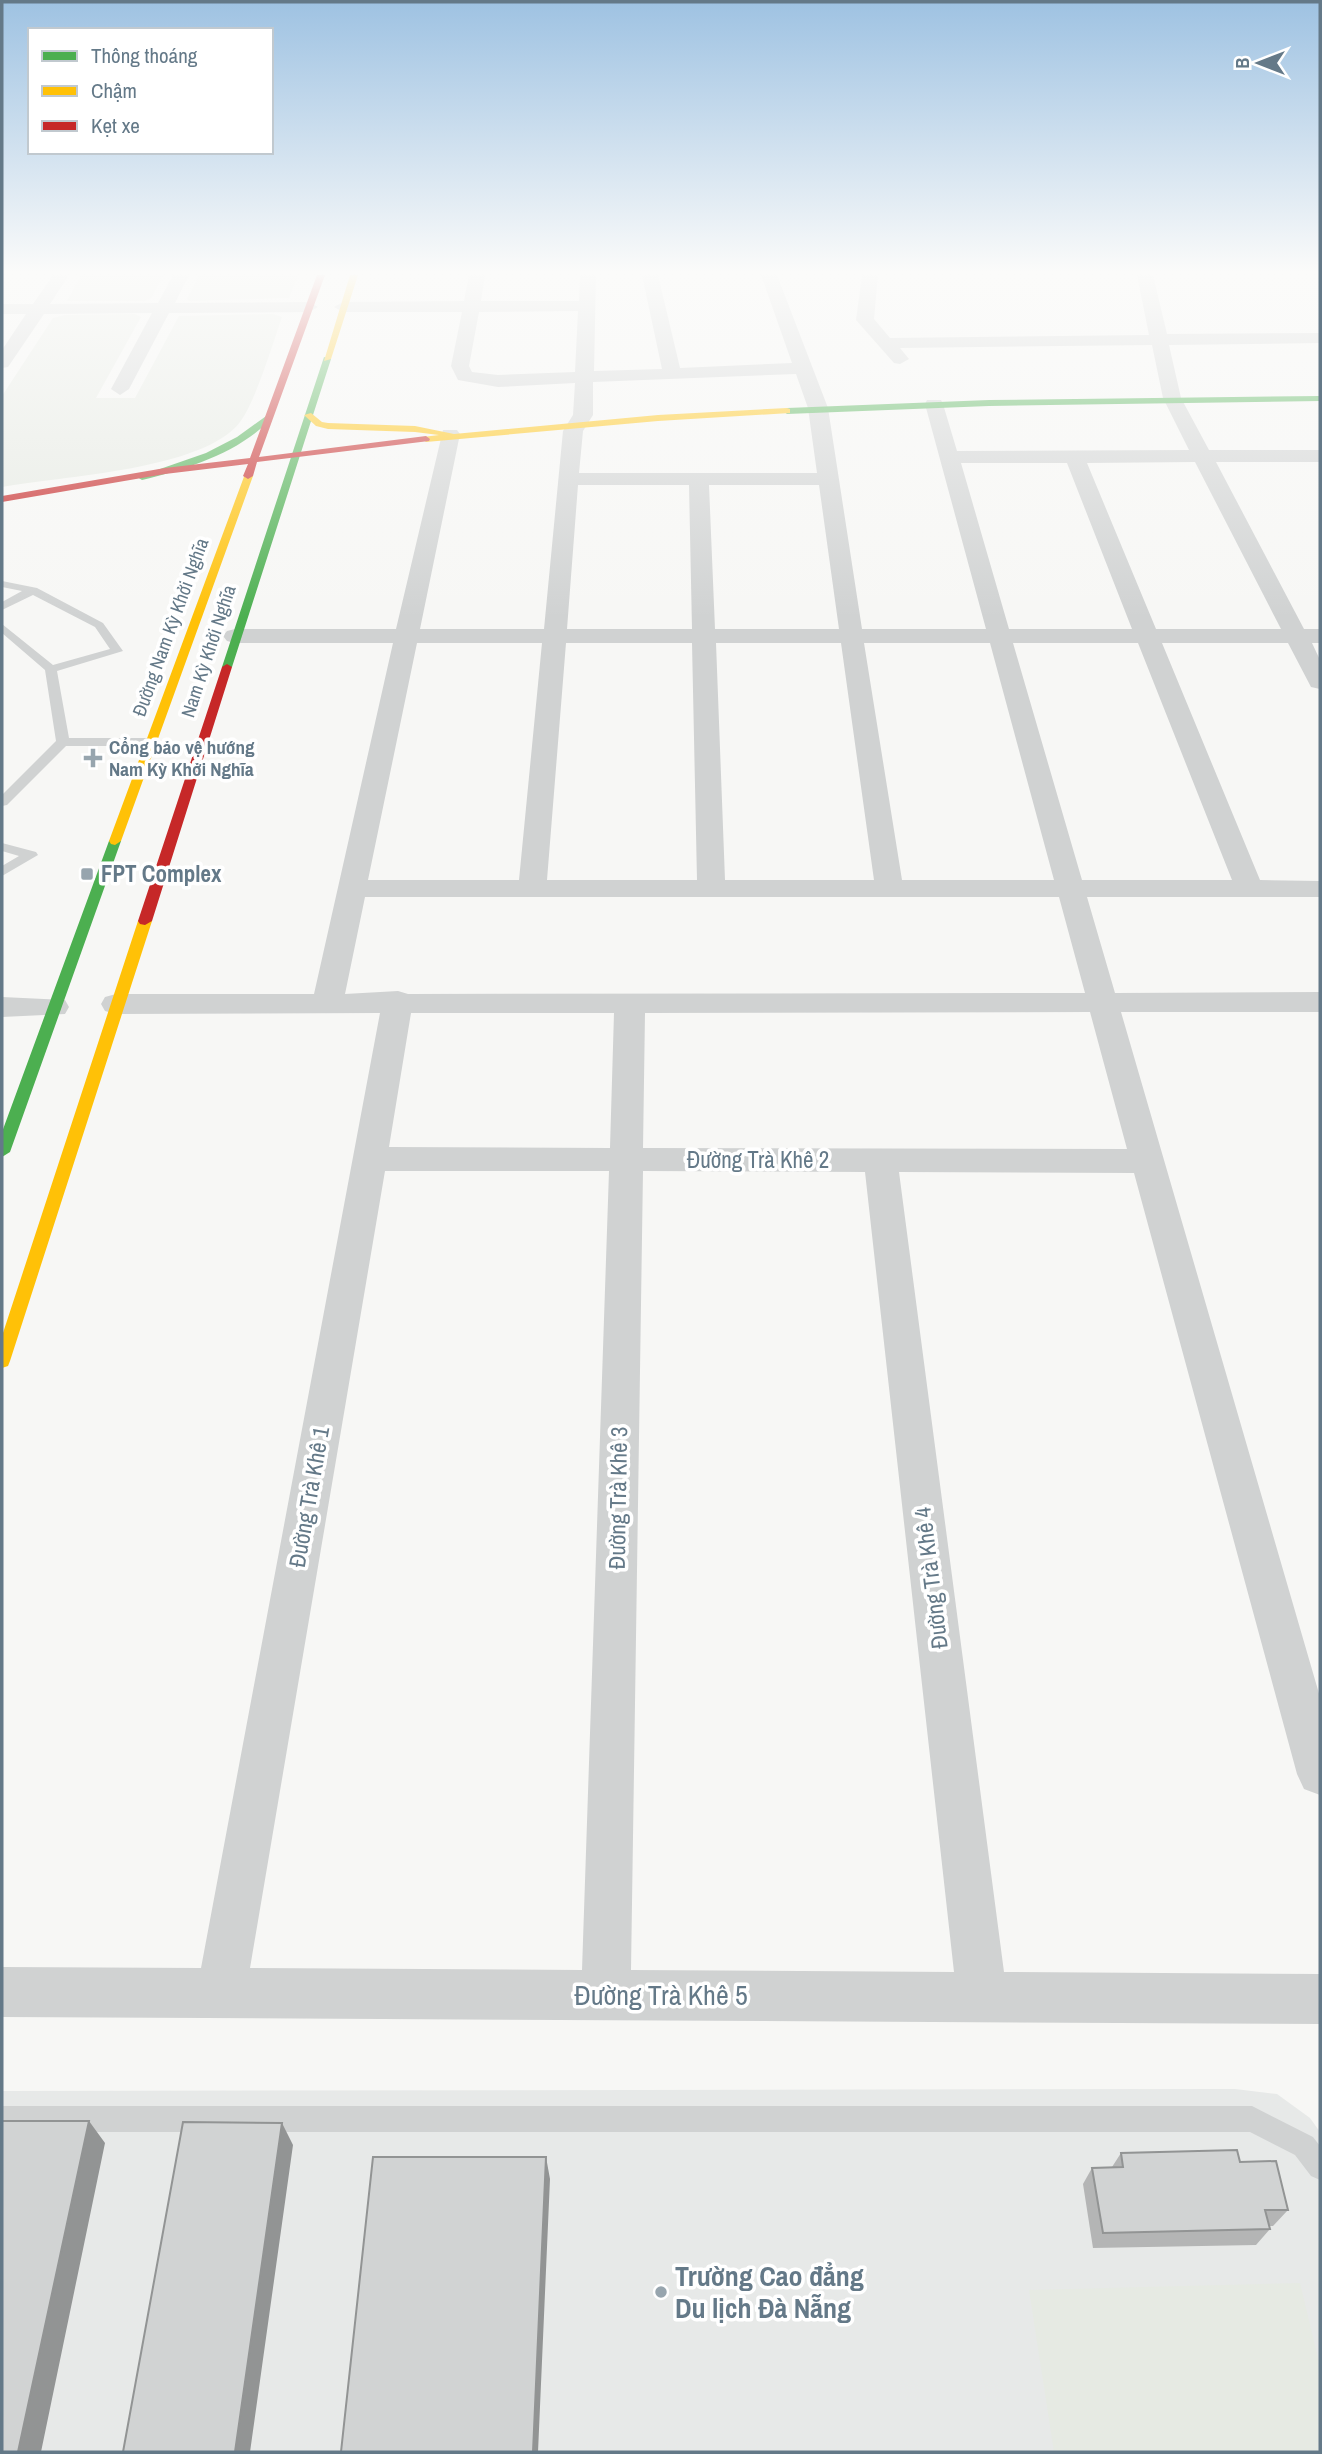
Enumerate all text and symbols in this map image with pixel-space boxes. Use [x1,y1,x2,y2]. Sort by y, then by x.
legend [28,28,273,154]
north arrow [1224,28,1294,98]
text: Thông thoáng [91,41,198,70]
text: B [1229,57,1255,69]
text: Chậm [91,76,137,105]
text: Kẹt xe [91,111,140,140]
street label: Đường Nam Kỳ Khởi Nghĩa [127,535,213,719]
street label: Nam Kỳ Khởi Nghĩa [176,582,240,720]
place label: Cổng bảo vệ hướng Nam Kỳ Khởi Nghĩa [109,734,255,782]
marker: Cổng bảo vệ hướng Nam Kỳ Khởi Nghĩa [83,748,103,768]
place label: FPT Complex [101,858,222,889]
marker: FPT Complex [79,866,95,882]
street label: Đường Trà Khê 2 [687,1144,829,1175]
street label: Đường Trà Khê 1 [281,1423,336,1570]
street label: Đường Trà Khê 3 [601,1426,634,1570]
street label: Đường Trà Khê 4 [906,1505,955,1651]
street label: Đường Trà Khê 5 [574,1976,748,2014]
place label: Trường Cao đẳng Du lịch Đà Nẵng [675,2257,864,2327]
marker: Trường Cao đẳng Du lịch Đà Nẵng [653,2284,669,2300]

